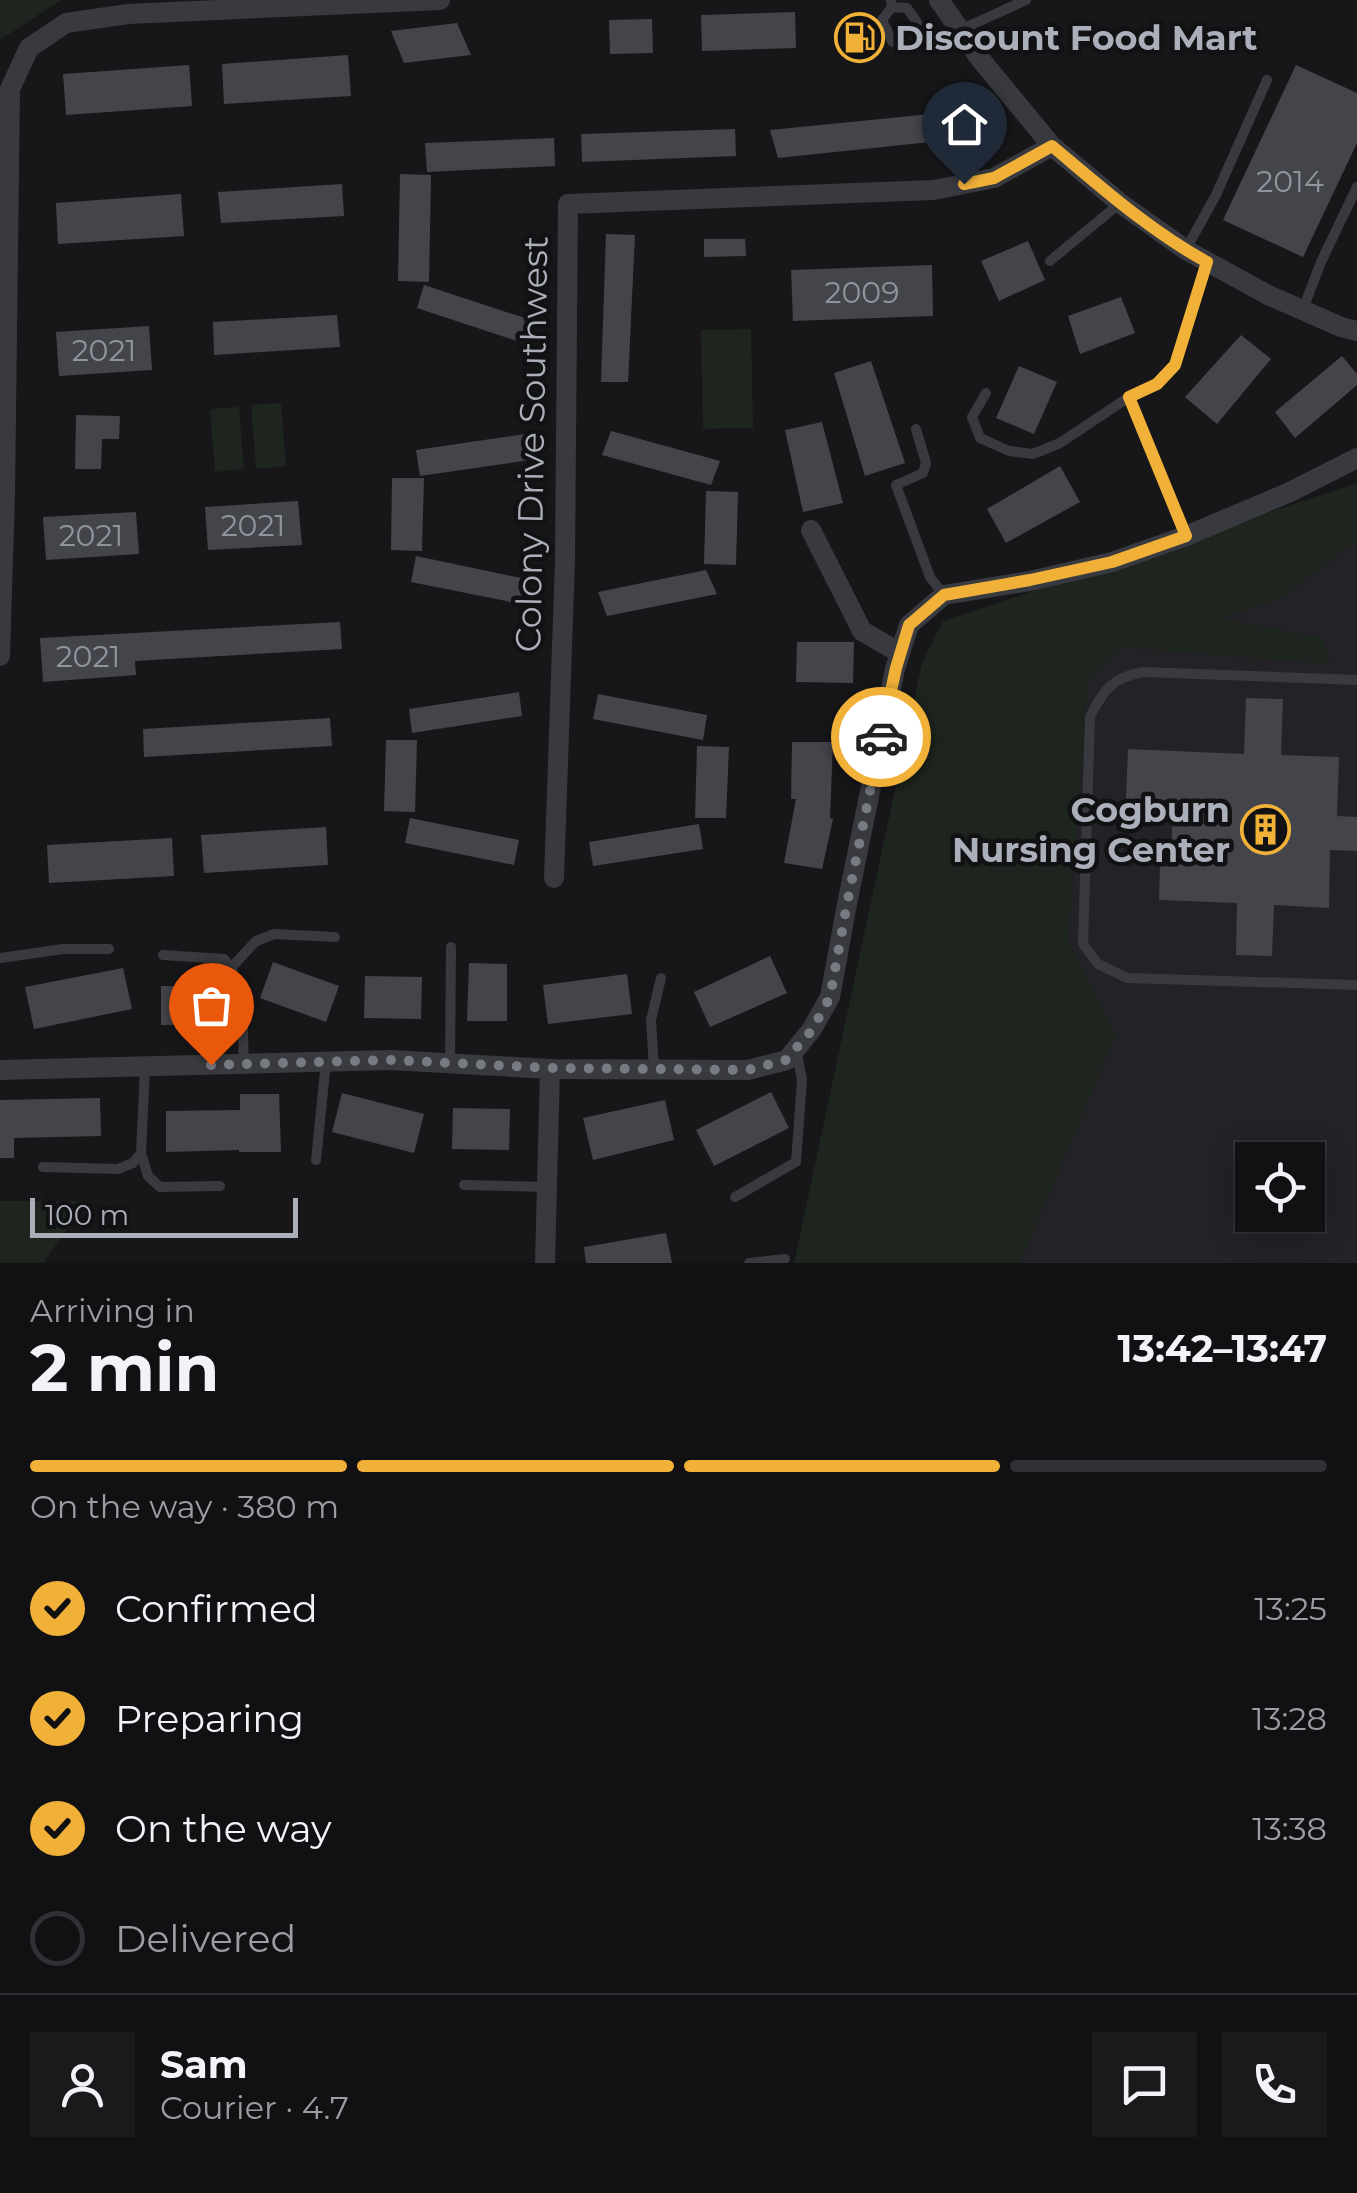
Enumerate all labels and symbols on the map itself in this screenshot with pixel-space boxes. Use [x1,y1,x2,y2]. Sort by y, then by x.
fuel station icon: Discount Food Mart [834,12,886,64]
place label: Discount Food Mart [895,16,1257,59]
pin [922,82,1007,185]
house number: 2014 [1256,163,1324,200]
street label: Colony Drive Southwest [506,235,557,653]
house number: 2009 [825,274,899,311]
house number: 2021 [72,332,136,369]
house number: 2021 [221,507,285,544]
house number: 2021 [59,517,123,554]
house number: 2021 [56,638,120,675]
courier [831,687,931,787]
place label: Cogburn Nursing Center [952,788,1230,871]
building icon: Cogburn Nursing Center [1239,804,1291,856]
pin [169,963,254,1066]
scale bar [30,1193,298,1238]

